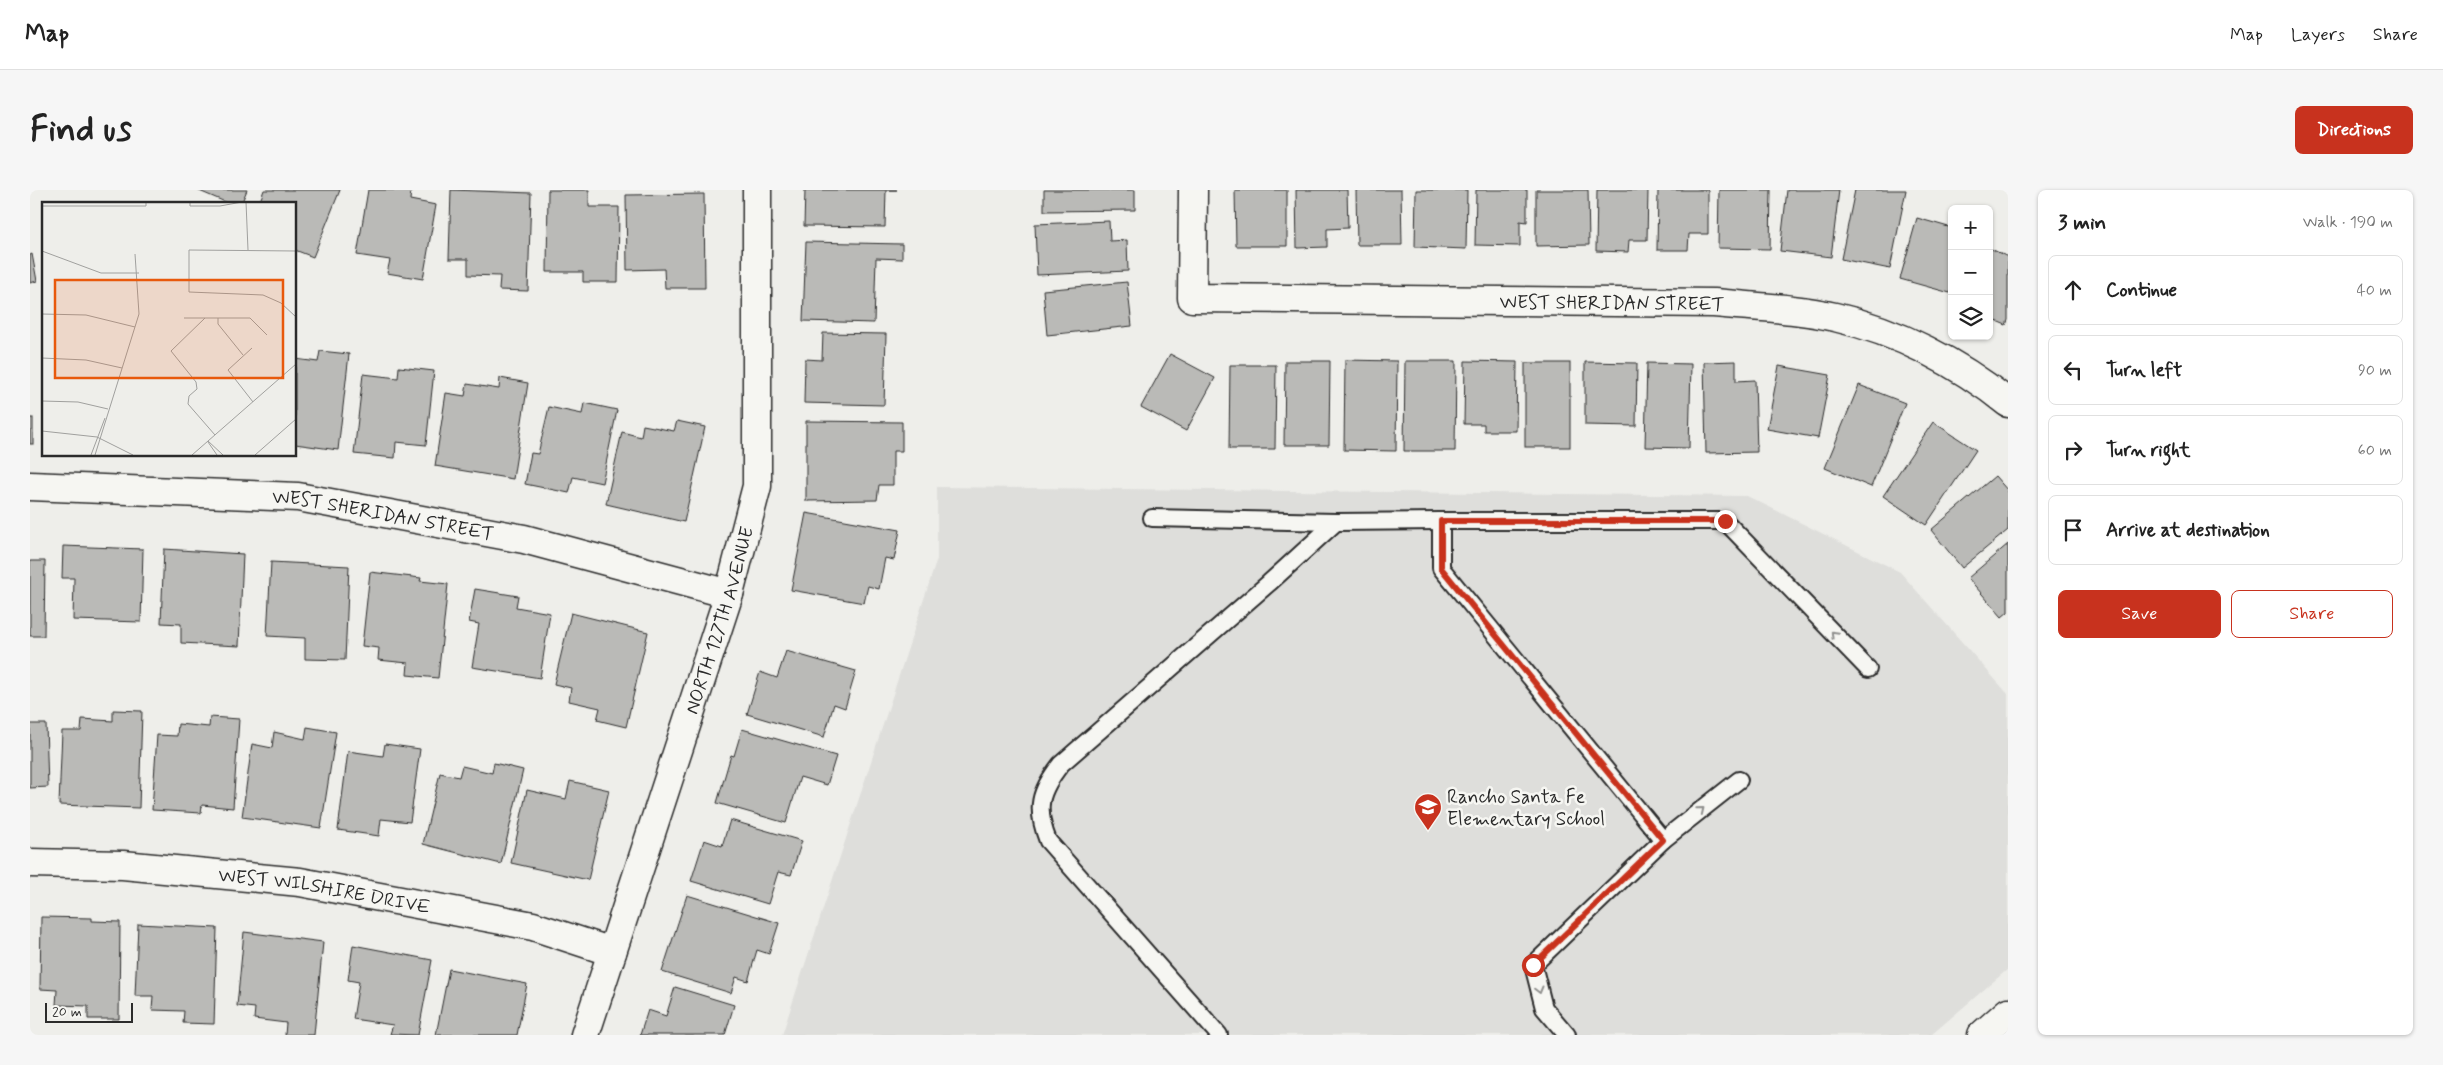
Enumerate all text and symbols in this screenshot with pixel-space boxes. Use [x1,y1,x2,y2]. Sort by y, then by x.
text: Map [25,19,69,50]
text: Map [2230,23,2263,47]
text: Layers [2291,23,2345,47]
text: Share [2373,23,2418,47]
button: Directions [2295,106,2413,154]
text: Find us [30,107,132,153]
inset map [42,202,296,456]
map controls [1948,205,1993,340]
button: + [1948,205,1993,250]
text: 3 min [2058,209,2106,237]
text: Walk · 190 m [2303,212,2393,233]
button: − [1948,250,1993,295]
icon: ahead [2059,276,2087,304]
text: Continue [2106,278,2177,303]
text: 40 m [2356,280,2392,301]
street label: WEST SHERIDAN STREET [1499,290,1725,318]
button: layers [1948,295,1993,340]
icon: left [2059,356,2087,384]
text: Turn left [2106,358,2182,383]
text: 90 m [2358,360,2392,381]
icon: right [2059,436,2087,464]
text: Turn right [2106,438,2190,463]
text: 60 m [2358,440,2392,461]
street label: WEST SHERIDAN STREET [272,485,496,547]
route end [1714,510,1737,533]
icon: arrive [2059,516,2087,544]
text: Arrive at destination [2106,518,2270,543]
street label: NORTH 127TH AVENUE [680,524,760,717]
button: Save [2058,590,2221,638]
button: Share [2231,590,2393,638]
one-way arrow [1831,631,1840,640]
place label: Rancho Santa Fe Elementary School [1447,785,1605,832]
school or university icon: Rancho Santa Fe Elementary School [1413,792,1443,831]
one-way arrow [1695,808,1704,816]
street label: WEST WILSHIRE DRIVE [217,863,432,920]
route start [1522,954,1545,977]
one-way arrow [1534,985,1544,993]
scale bar [45,1000,132,1023]
text: 20 m [52,1003,82,1021]

